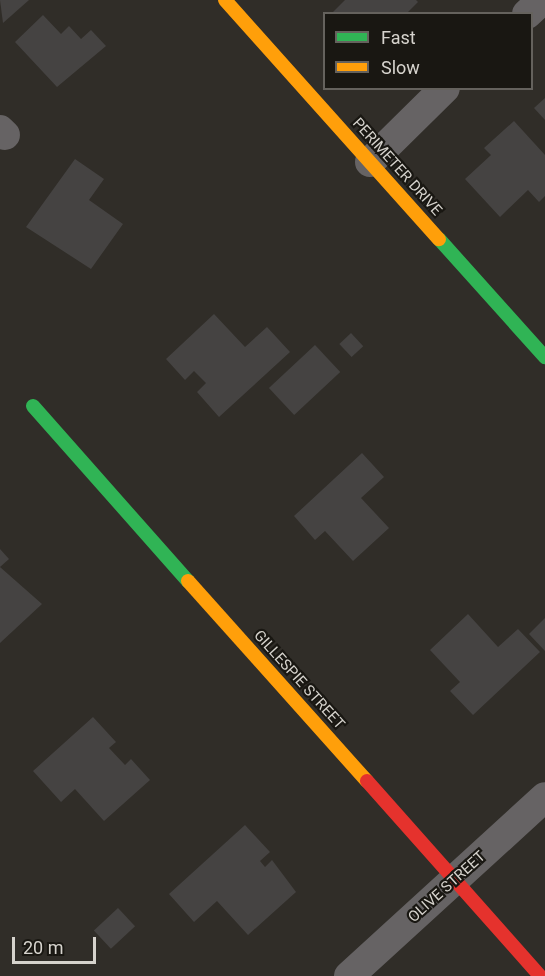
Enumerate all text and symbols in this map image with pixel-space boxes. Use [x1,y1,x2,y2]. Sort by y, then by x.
legend [323,12,533,90]
text: Fast [381,27,416,48]
text: Slow [381,57,420,78]
street label: PERIMETER DRIVE [349,115,445,219]
street label: GILLESPIE STREET [250,627,348,733]
street label: OLIVE STREET [405,848,489,926]
scale bar [15,925,99,963]
text: 20 m [23,937,63,958]

